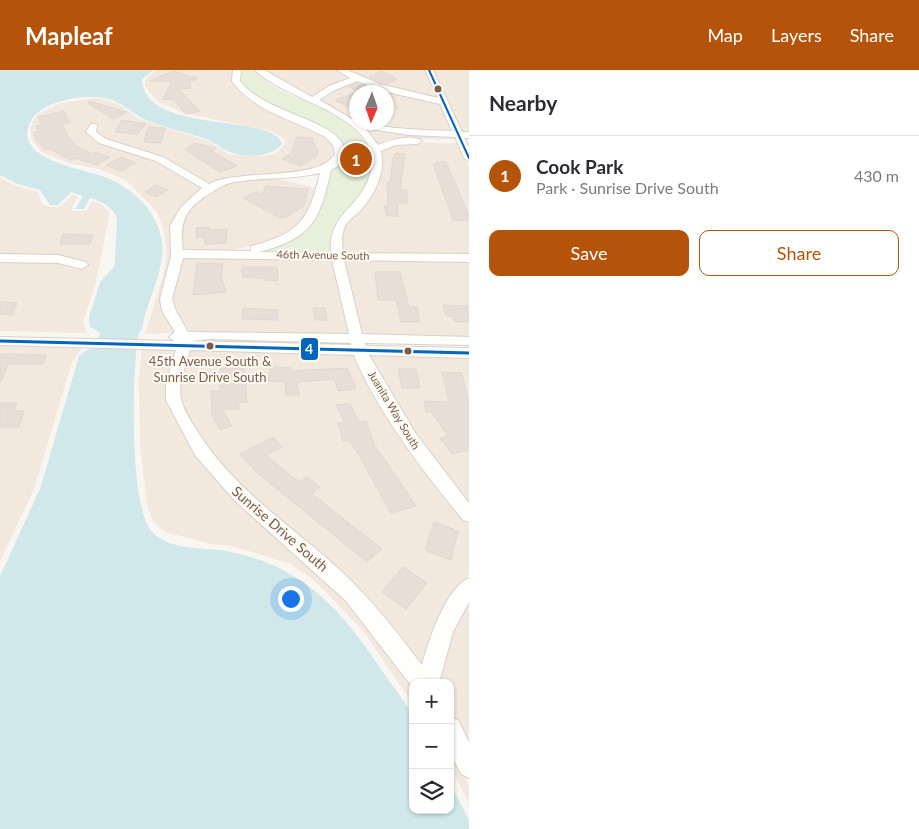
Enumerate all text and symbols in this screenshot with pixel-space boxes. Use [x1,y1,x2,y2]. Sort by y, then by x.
text: Mapleaf [25,21,113,50]
text: Map [707,24,743,46]
text: Layers [771,24,822,46]
text: Share [850,24,894,46]
unlabelled marker [433,84,443,94]
north arrow [349,85,394,130]
text: Nearby [489,90,557,115]
pin: 1 [340,140,372,178]
text: Cook Park [536,155,623,178]
text: 1 [500,166,510,185]
text: 430 m [854,166,899,185]
text: Park · Sunrise Drive South [536,178,719,197]
button: Save [489,230,689,276]
button: Share [699,230,899,276]
street label: 46th Avenue South [276,247,370,262]
line badge: 4 [300,337,319,361]
text: 4 [305,340,313,357]
marker: 45th Avenue South & Sunrise Drive South [205,341,215,351]
unlabelled marker [403,346,413,356]
place label: 45th Avenue South & Sunrise Drive South [149,353,272,385]
street label: Juanita Way South [366,368,423,452]
street label: Sunrise Drive South [229,482,332,575]
your location [278,586,304,612]
map controls [409,679,454,814]
button: + [409,679,454,724]
button: − [409,724,454,769]
button: layers [409,769,454,814]

